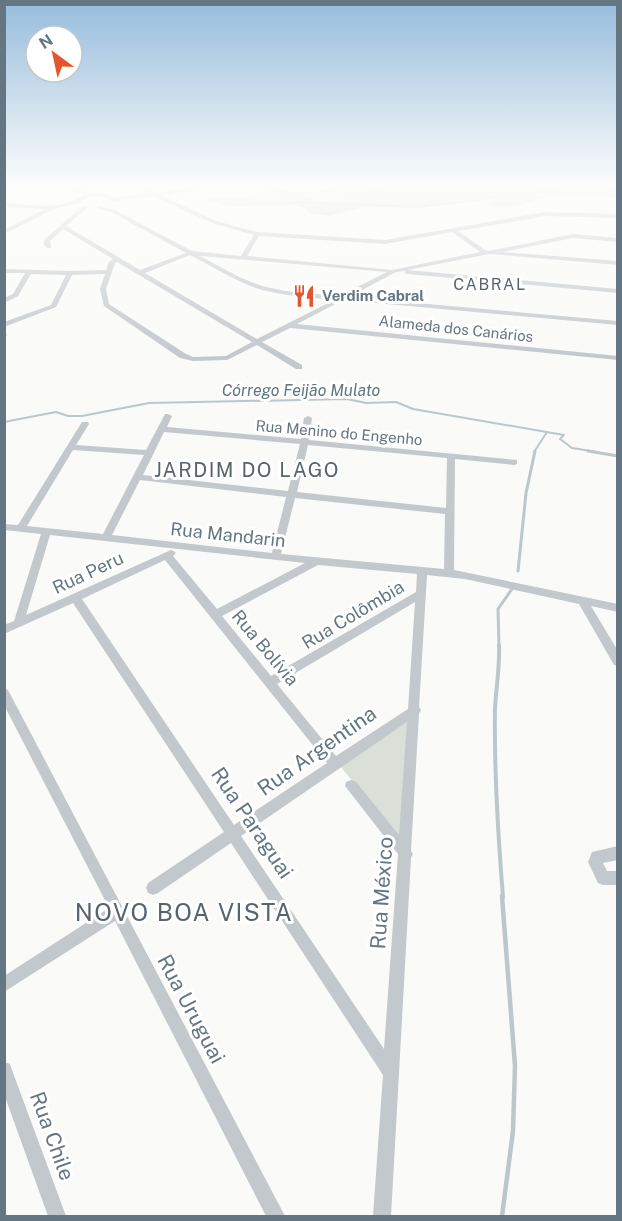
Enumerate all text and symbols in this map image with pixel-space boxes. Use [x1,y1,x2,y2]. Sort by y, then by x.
north arrow [24,24,84,84]
text: N [36,30,57,53]
district label: CABRAL [453,275,527,294]
restaurant icon: Verdim Cabral [291,283,317,309]
place label: Verdim Cabral [322,287,424,304]
street label: Alameda dos Canários [378,312,534,345]
water label: Córrego Feijão Mulato [222,381,381,400]
street label: Rua Menino do Engenho [255,417,423,448]
district label: JARDIM DO LAGO [154,458,340,482]
street label: Rua Mandarin [169,518,287,551]
street label: Rua Peru [49,547,127,598]
street label: Rua Colômbia [298,576,408,653]
street label: Rua Bolívia [228,606,303,690]
street label: Rua Argentina [253,700,381,801]
street label: Rua Paraguai [206,762,299,883]
street label: Rua México [365,836,398,950]
district label: NOVO BOA VISTA [75,898,293,926]
street label: Rua Uruguai [152,950,231,1068]
street label: Rua Chile [25,1088,80,1184]

